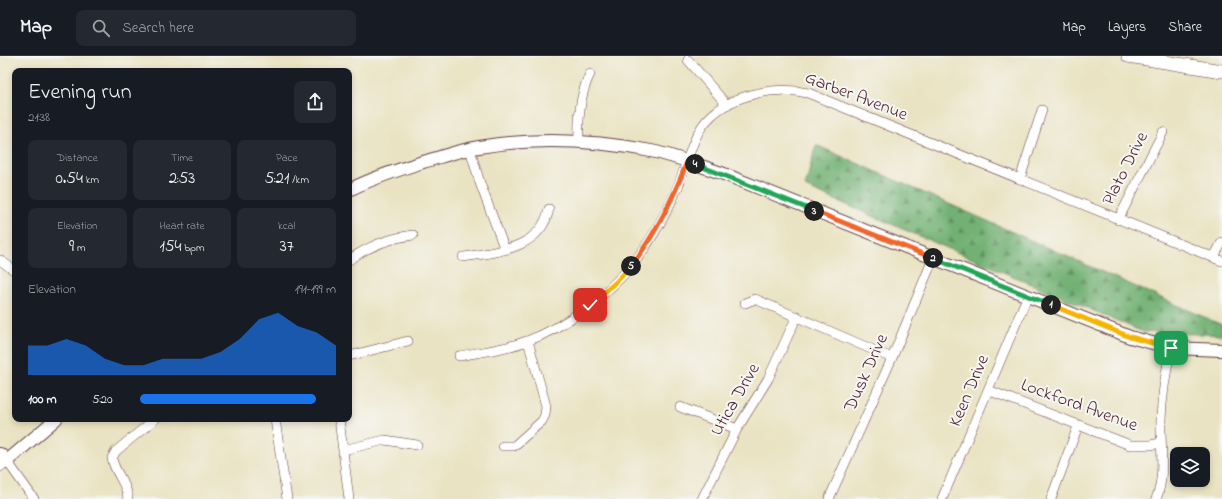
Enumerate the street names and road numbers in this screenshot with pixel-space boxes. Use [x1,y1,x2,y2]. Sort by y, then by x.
street label: Garber Avenue [801,66,912,129]
street label: Plato Drive [1096,127,1156,210]
street label: Dusk Drive [838,329,896,417]
street label: Keen Drive [943,350,997,431]
street label: Utica Drive [705,358,768,441]
street label: Lockford Avenue [1017,373,1142,439]

